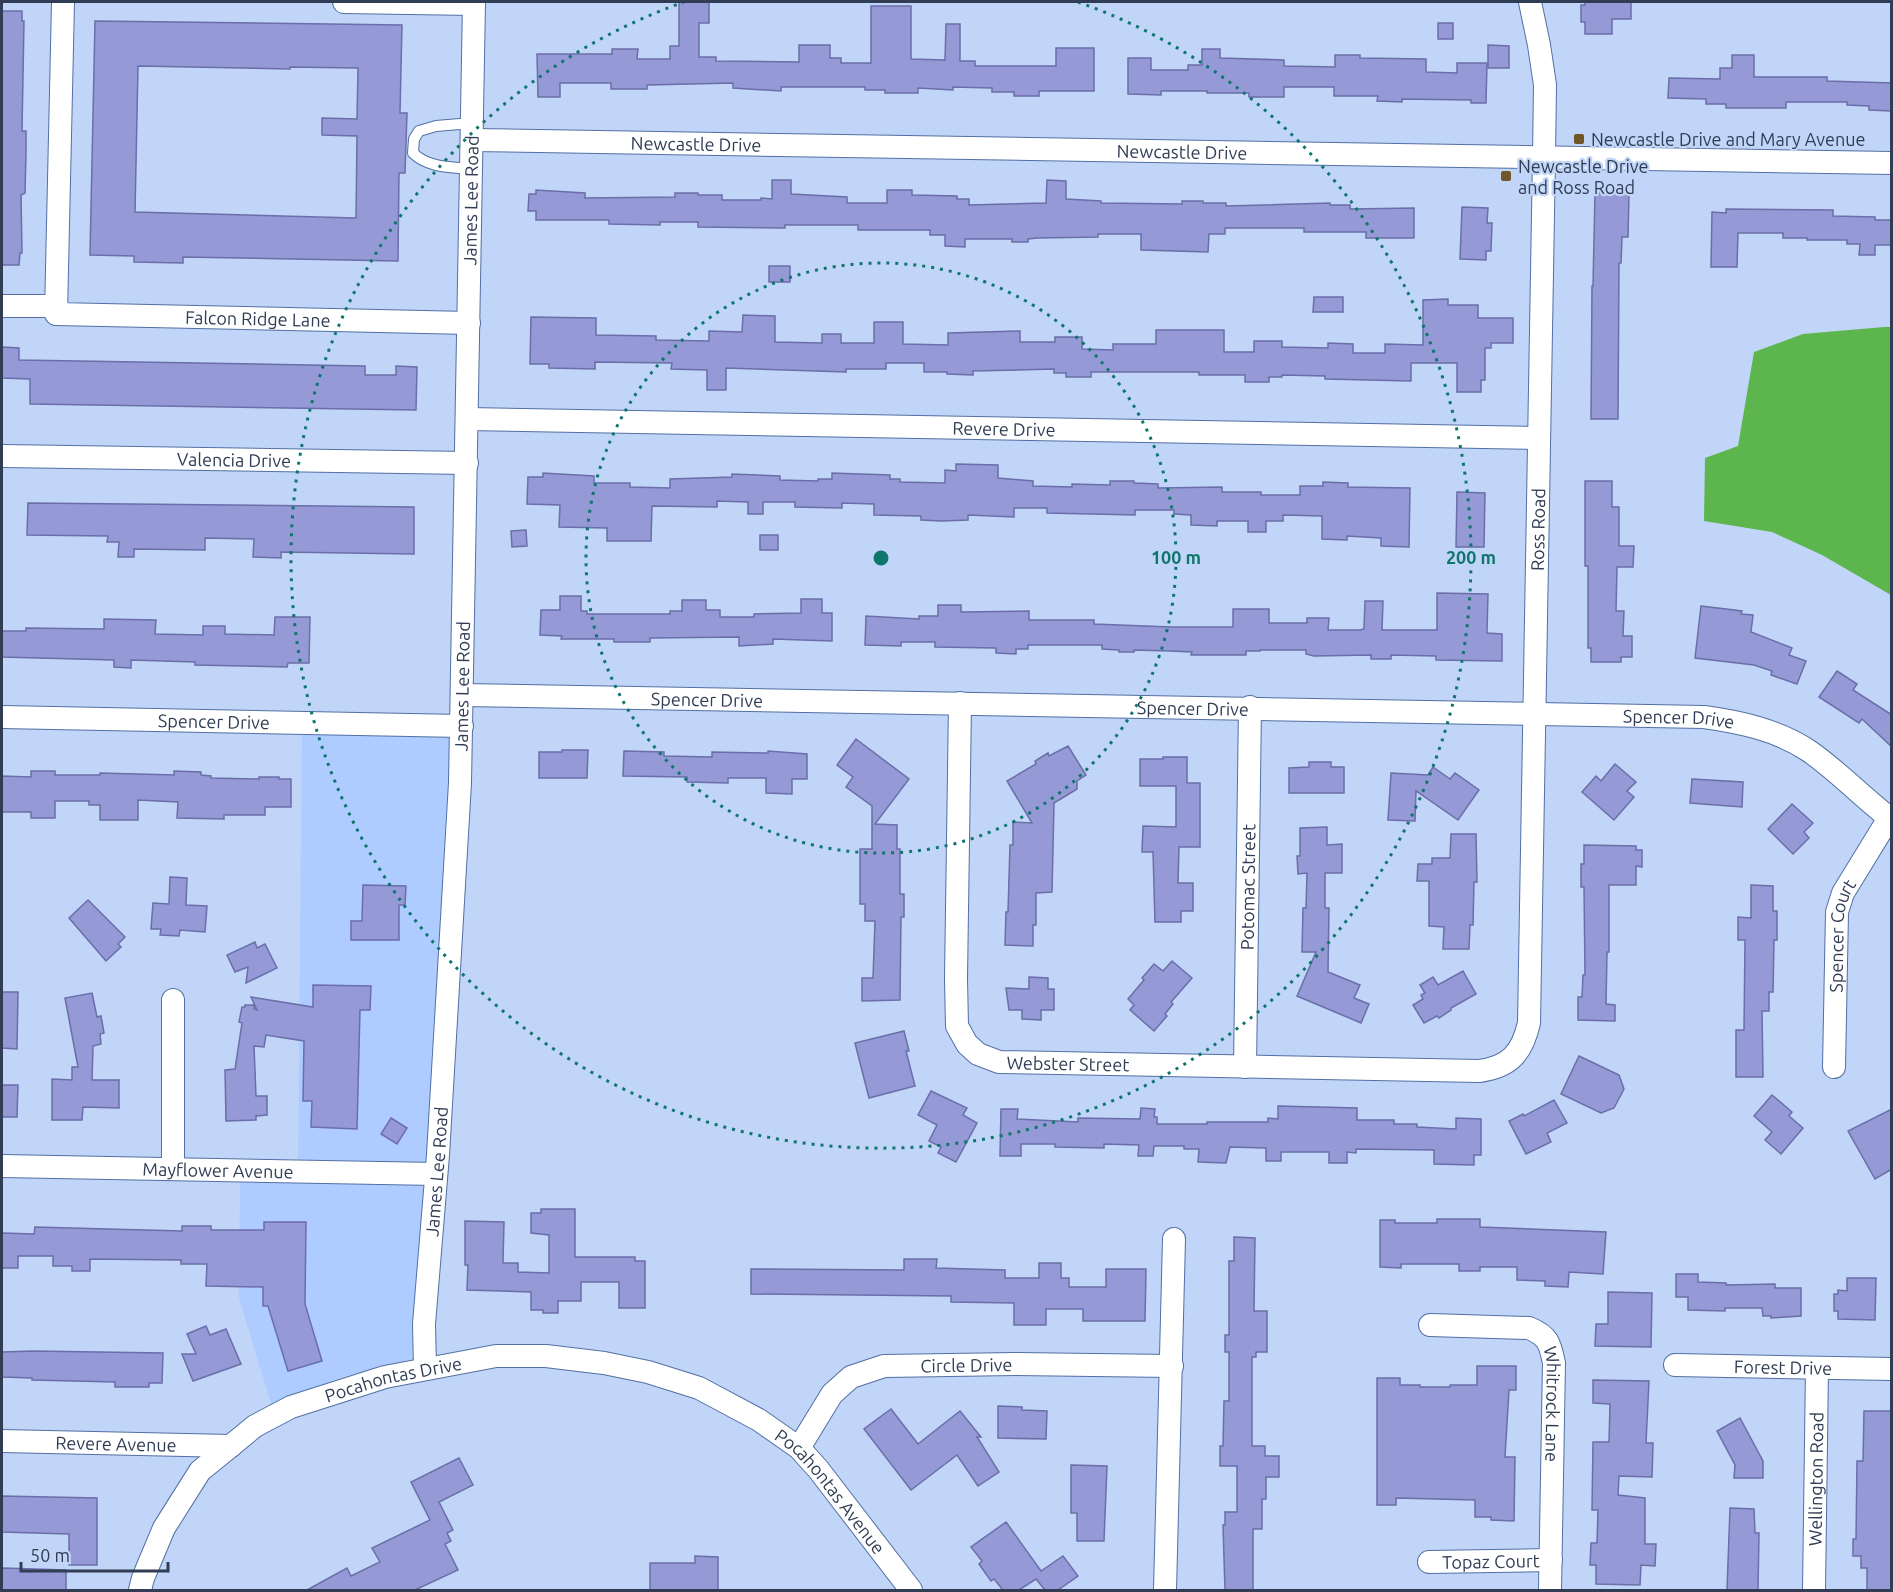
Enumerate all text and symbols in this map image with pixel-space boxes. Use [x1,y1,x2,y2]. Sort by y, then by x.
place label: Newcastle Drive and Mary Avenue [1591,129,1865,149]
marker: Newcastle Drive and Mary Avenue [1572,132,1586,146]
street label: Newcastle Drive [631,133,761,155]
street label: James Lee Road [459,135,482,266]
street label: Newcastle Drive [1116,140,1247,163]
place label: Newcastle Drive and Ross Road [1518,156,1649,197]
marker: Newcastle Drive and Ross Road [1499,169,1513,183]
street label: Falcon Ridge Lane [185,307,331,330]
street label: Revere Drive [952,418,1056,439]
street label: Valencia Drive [177,449,291,470]
street label: Ross Road [1527,488,1548,571]
text: 100 m [1151,547,1201,567]
text: 200 m [1446,547,1496,567]
centre of rings [871,548,891,568]
street label: James Lee Road [451,621,473,752]
street label: Spencer Drive [651,688,763,710]
street label: Spencer Drive [1137,697,1249,719]
street label: Spencer Drive [1623,706,1736,732]
street label: Spencer Drive [158,710,270,732]
street label: Potomac Street [1237,824,1258,950]
street label: Spencer Court [1825,875,1859,993]
street label: Webster Street [1006,1052,1130,1074]
street label: James Lee Road [421,1106,451,1237]
street label: Mayflower Avenue [142,1159,294,1181]
street label: Whitrock Lane [1541,1344,1564,1462]
street label: Pocahontas Drive [322,1353,463,1406]
street label: Circle Drive [920,1354,1013,1375]
street label: Forest Drive [1734,1356,1832,1378]
street label: Wellington Road [1805,1412,1826,1546]
street label: Pocahontas Avenue [772,1425,889,1558]
street label: Revere Avenue [55,1432,177,1455]
scale bar [21,1535,168,1573]
text: 50 m [30,1545,70,1565]
street label: Topaz Court [1442,1550,1540,1572]

